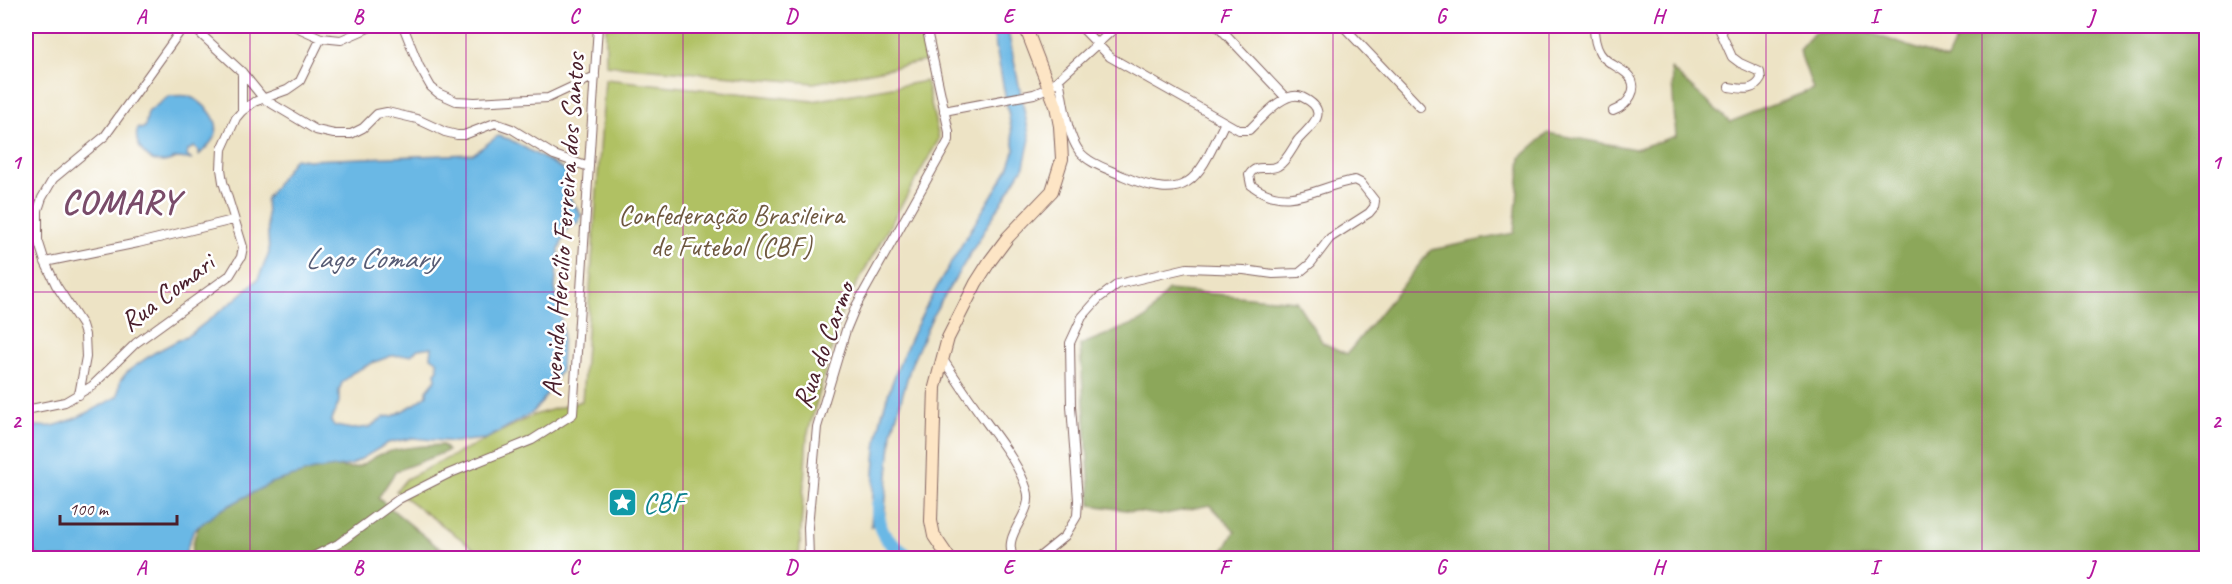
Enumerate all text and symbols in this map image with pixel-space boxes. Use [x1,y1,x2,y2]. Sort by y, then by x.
text: A [136,4,148,29]
text: B [353,4,365,29]
text: C [569,4,581,29]
text: D [785,4,799,29]
text: E [1003,4,1017,29]
text: F [1219,4,1233,29]
text: G [1436,4,1449,29]
text: H [1652,4,1667,29]
text: I [1870,4,1883,29]
text: J [2086,4,2098,29]
street label: Avenida Hercílio Ferreira dos Santos [534,50,593,398]
text: 1 [12,150,23,175]
text: 1 [2212,150,2223,175]
district label: COMARY [62,180,186,223]
park label: Confederação Brasileira de Futebol (CBF) [618,197,846,264]
water label: Lago Comary [305,239,442,277]
street label: Rua Comari [113,243,224,339]
street label: Rua do Carmo [784,274,863,413]
text: 2 [12,409,23,434]
text: 2 [2212,409,2223,434]
place label: CBF [643,485,689,520]
place icon: CBF [606,486,638,518]
scale bar [60,488,177,526]
text: 100 m [69,498,110,520]
text: A [136,555,148,580]
text: B [353,555,365,580]
text: C [569,555,581,580]
text: D [785,555,799,580]
text: E [1003,555,1017,580]
text: F [1219,555,1233,580]
text: G [1436,555,1449,580]
text: H [1652,555,1667,580]
text: I [1870,555,1883,580]
text: J [2086,555,2098,580]

